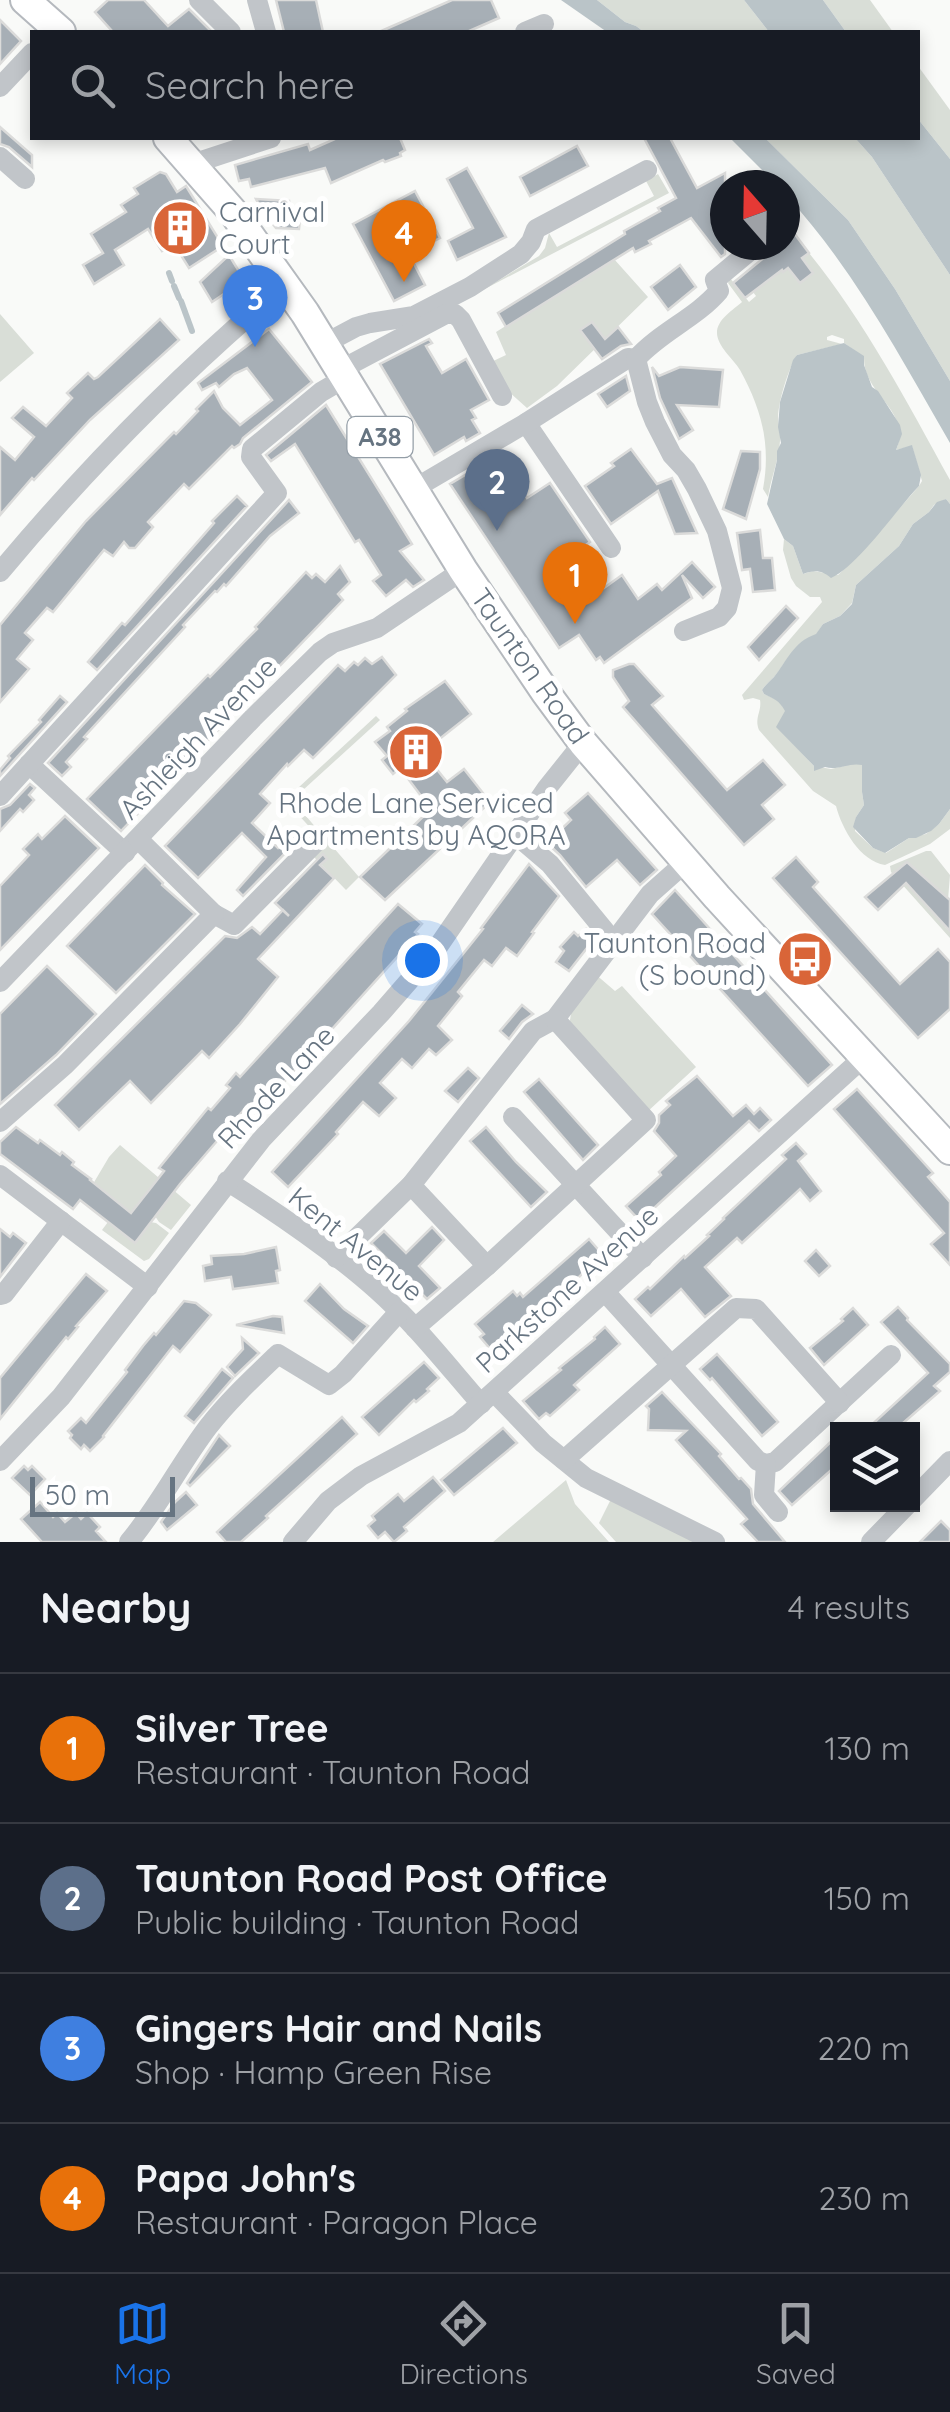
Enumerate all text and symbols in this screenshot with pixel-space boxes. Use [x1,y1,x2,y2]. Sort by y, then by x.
search box [30,30,920,140]
icon: search [65,58,120,113]
text: Search here [145,61,355,109]
north arrow [710,170,800,260]
place label: Carnival Court [219,194,325,261]
building icon: Carnival Court [150,198,210,258]
pin: 4 [372,200,436,282]
pin: 3 [222,264,288,347]
road number: A38 [348,417,412,457]
pin: 2 [464,448,530,531]
pin: 1 [542,542,608,624]
street label: Taunton Road [464,581,597,750]
street label: Ashleigh Avenue [111,649,284,826]
building icon: Rhode Lane Serviced Apartments by AQORA [386,722,446,782]
place label: Rhode Lane Serviced Apartments by AQORA [266,785,566,852]
place label: Taunton Road (S bound) [584,925,766,992]
bus stop icon: Taunton Road (S bound) [775,929,835,989]
your location [397,935,448,986]
street label: Rhode Lane [210,1018,342,1156]
street label: Kent Avenue [282,1179,431,1309]
street label: Parkstone Avenue [468,1197,665,1380]
map controls [830,1422,920,1512]
button: layers [830,1422,920,1512]
scale bar [30,1472,175,1516]
text: 50 m [45,1477,110,1512]
text: Nearby [40,1581,191,1634]
text: 4 results [788,1587,910,1627]
text: Silver Tree [135,1704,329,1752]
text: 1 [66,1728,79,1768]
text: 130 m [824,1728,910,1768]
text: Restaurant · Taunton Road [135,1752,530,1792]
text: Taunton Road Post Office [135,1854,608,1902]
text: 2 [63,1878,82,1918]
text: 150 m [824,1878,910,1918]
text: Public building · Taunton Road [135,1902,579,1942]
text: Gingers Hair and Nails [135,2004,542,2052]
text: 3 [64,2028,81,2068]
text: 220 m [818,2028,910,2068]
text: Shop · Hamp Green Rise [135,2052,492,2092]
text: Papa John's [135,2154,356,2202]
text: 4 [63,2178,82,2218]
text: 230 m [819,2178,910,2218]
text: Restaurant · Paragon Place [135,2202,538,2242]
tab: Map [114,2296,171,2391]
tab: Directions [399,2296,528,2391]
tab: Saved [756,2296,836,2391]

